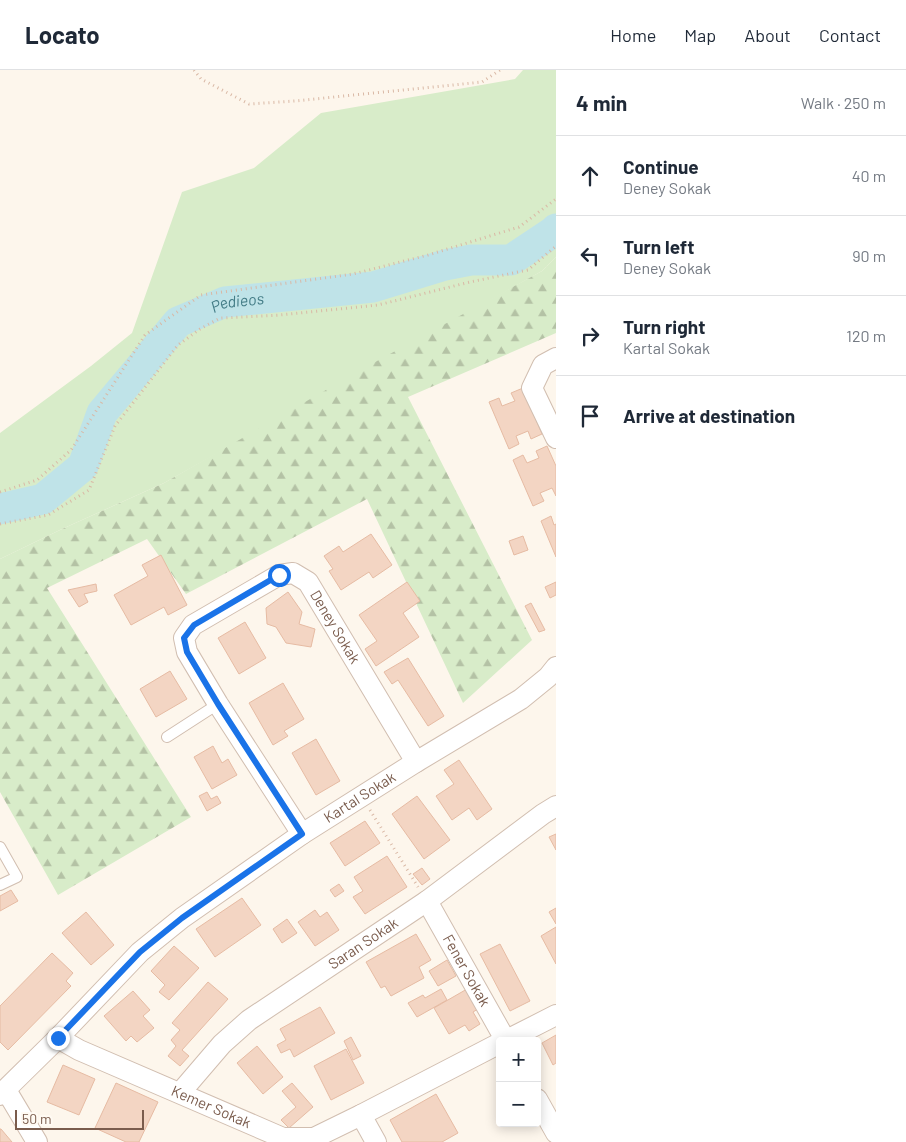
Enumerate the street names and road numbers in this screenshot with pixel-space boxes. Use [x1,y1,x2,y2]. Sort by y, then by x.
street label: Deney Sokak [307,586,365,667]
street label: Kartal Sokak [320,767,399,826]
street label: Saran Sokak [324,913,401,973]
street label: Fener Sokak [440,931,495,1010]
street label: Kemer Sokak [169,1081,255,1131]

